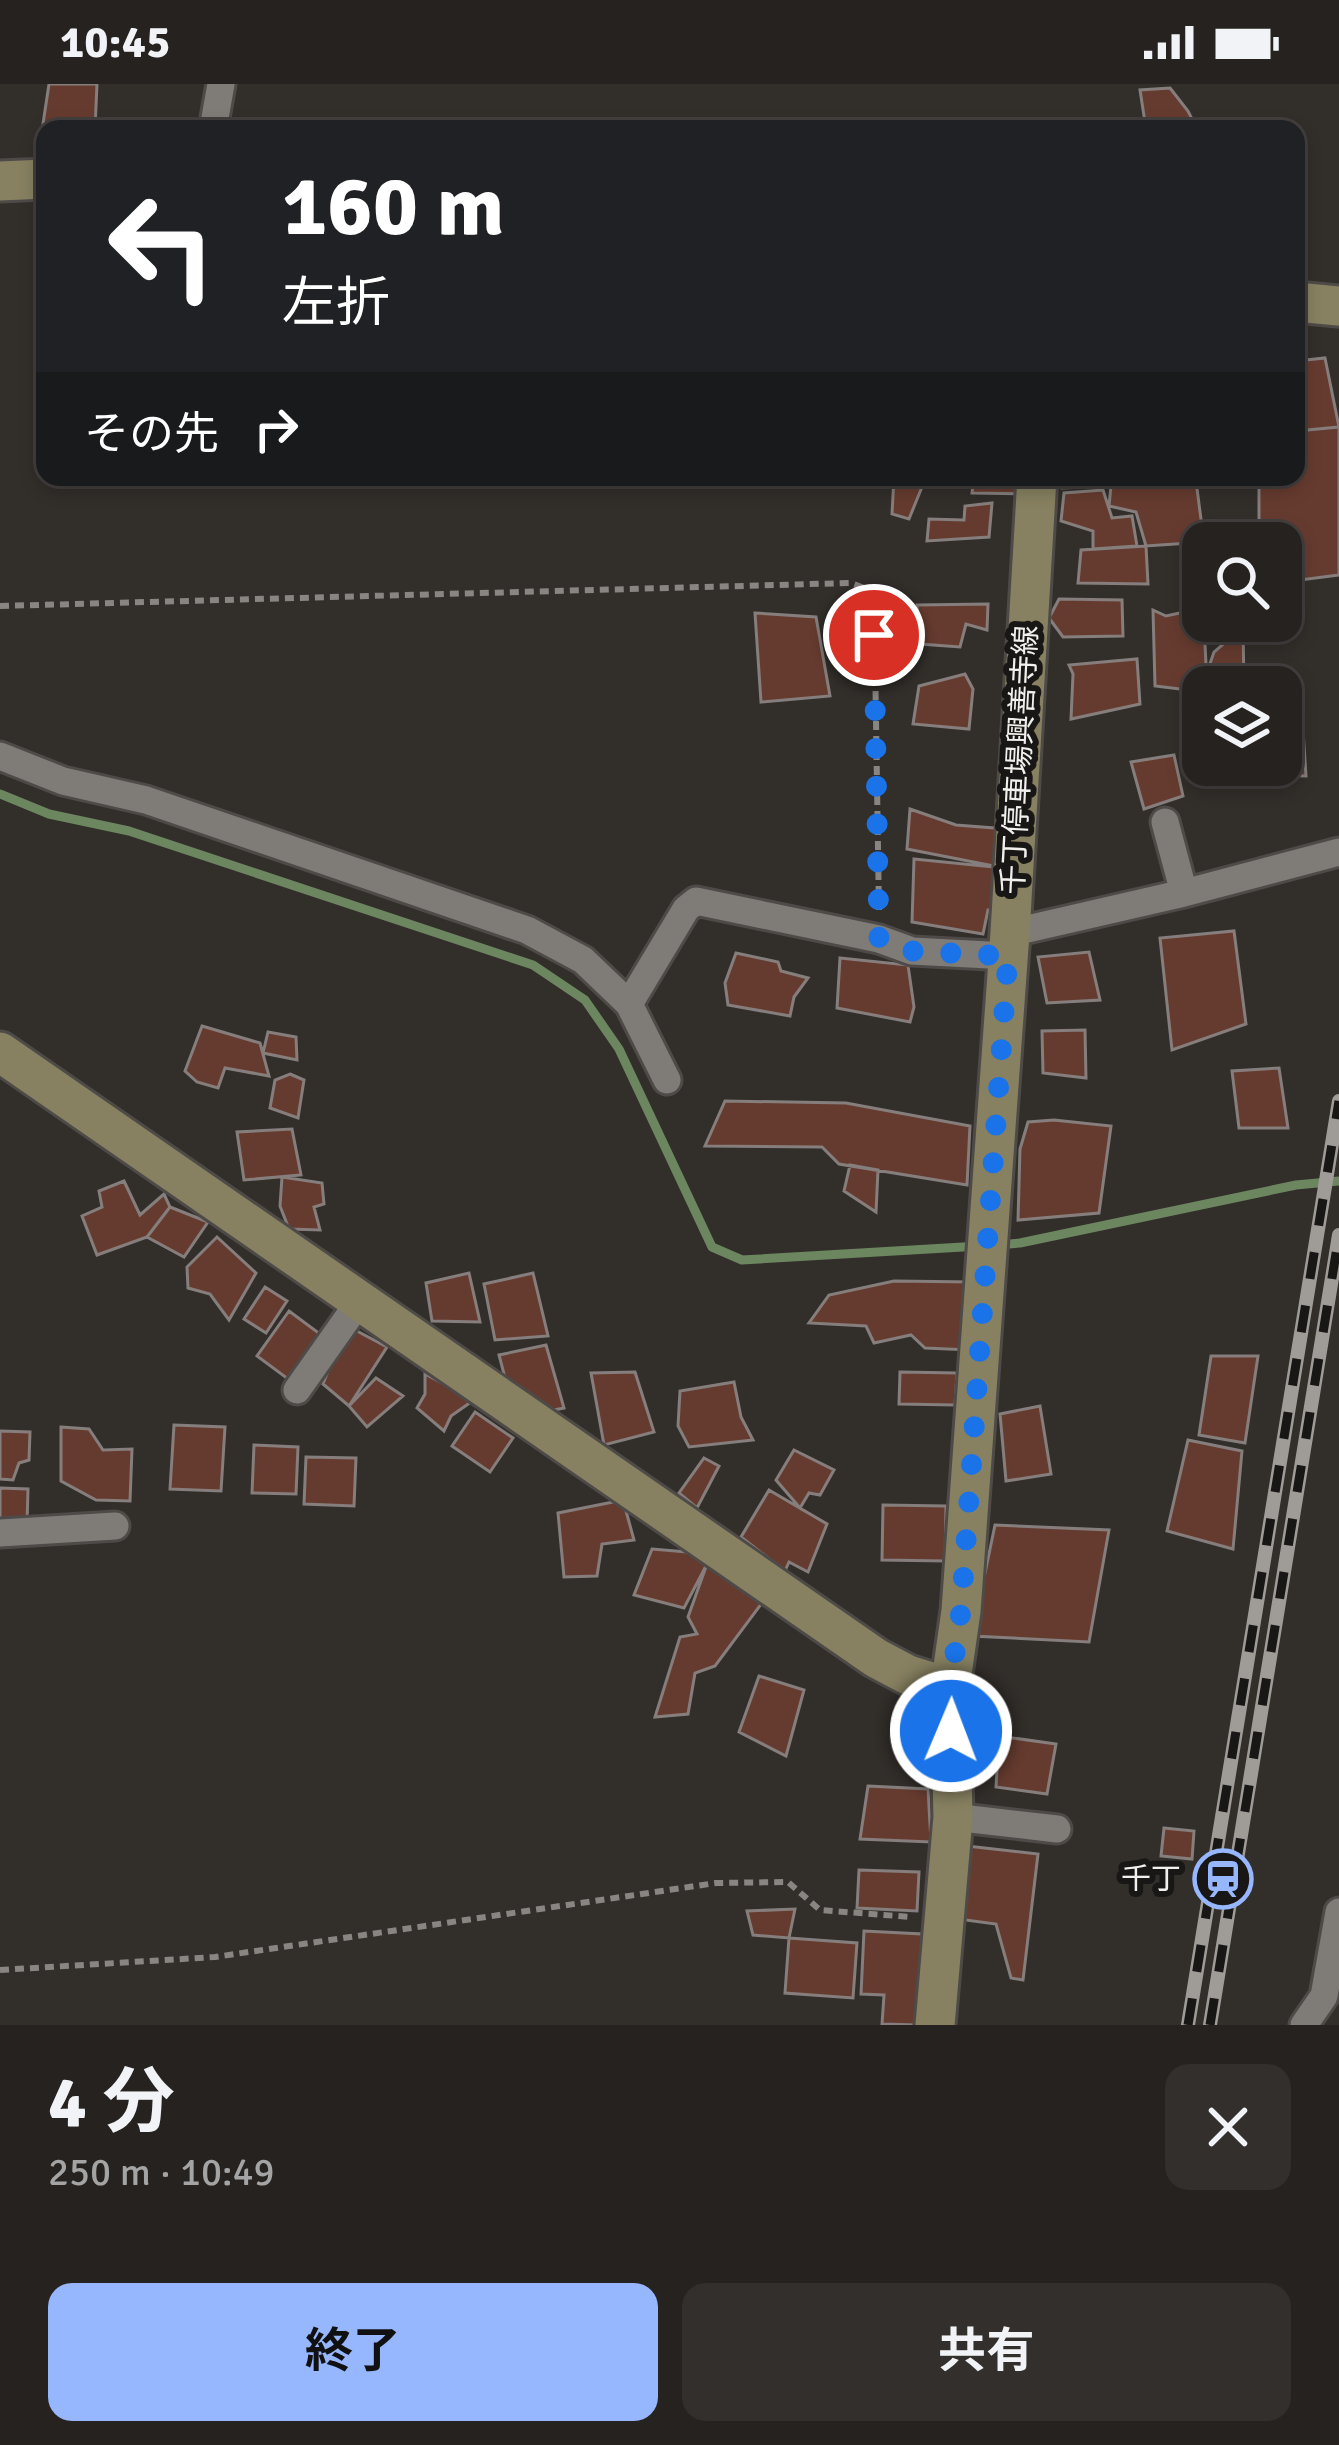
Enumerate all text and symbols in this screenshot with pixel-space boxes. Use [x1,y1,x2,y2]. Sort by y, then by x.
text: 10:45 [60,15,170,70]
text: 160 m [282,155,504,259]
icon: left [84,168,240,324]
text: 左折 [282,270,390,337]
icon: right [243,396,309,462]
text: その先 [84,407,219,462]
map controls [1182,522,1302,786]
button: search [1182,522,1302,642]
pin [823,584,925,686]
icon: arrive [841,602,907,668]
street label: 千丁停車場興善寺線 [994,624,1046,896]
button: layers [1182,666,1302,786]
position arrow [888,1668,1014,1794]
station icon: 千丁 [1192,1848,1254,1910]
place label: 千丁 [1121,1861,1181,1898]
text: 4 分 [48,2058,175,2147]
button: close [1165,2064,1291,2190]
text: 250 m · 10:49 [48,2148,275,2196]
button: 終了 [48,2283,658,2421]
button: 共有 [682,2283,1291,2421]

